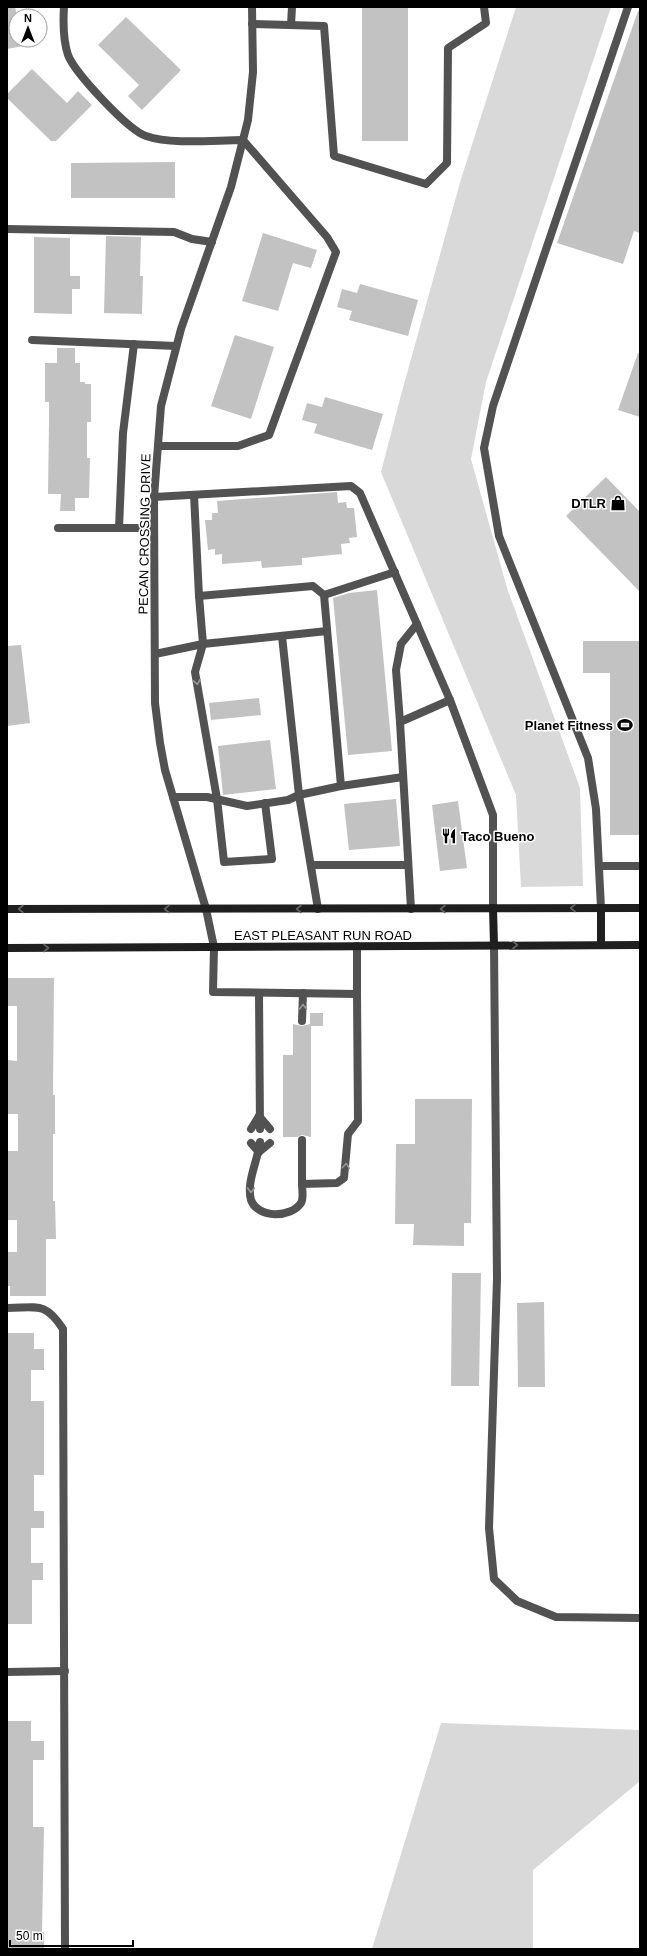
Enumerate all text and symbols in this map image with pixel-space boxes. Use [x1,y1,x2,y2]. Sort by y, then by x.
north arrow [8,8,48,48]
text: N [24,12,32,24]
street label: PECAN CROSSING DRIVE [136,453,153,615]
shop icon: DTLR [609,494,627,512]
place label: DTLR [571,496,607,511]
one-way arrow [192,679,200,685]
sports icon: Planet Fitness [616,716,634,734]
place label: Planet Fitness [525,718,613,733]
restaurant icon: Taco Bueno [440,827,458,845]
place label: Taco Bueno [461,829,534,844]
one-way arrow [570,904,576,912]
one-way arrow [18,905,24,913]
one-way arrow [164,905,170,913]
one-way arrow [296,905,302,913]
one-way arrow [440,905,446,913]
street label: EAST PLEASANT RUN ROAD [234,928,412,943]
one-way arrow [512,941,518,949]
one-way arrow [43,944,49,952]
one-way arrow [299,1004,307,1010]
one-way arrow [341,1163,350,1169]
one-way arrow [247,1187,255,1193]
scale bar [10,1922,133,1948]
text: 50 m [16,1929,43,1943]

